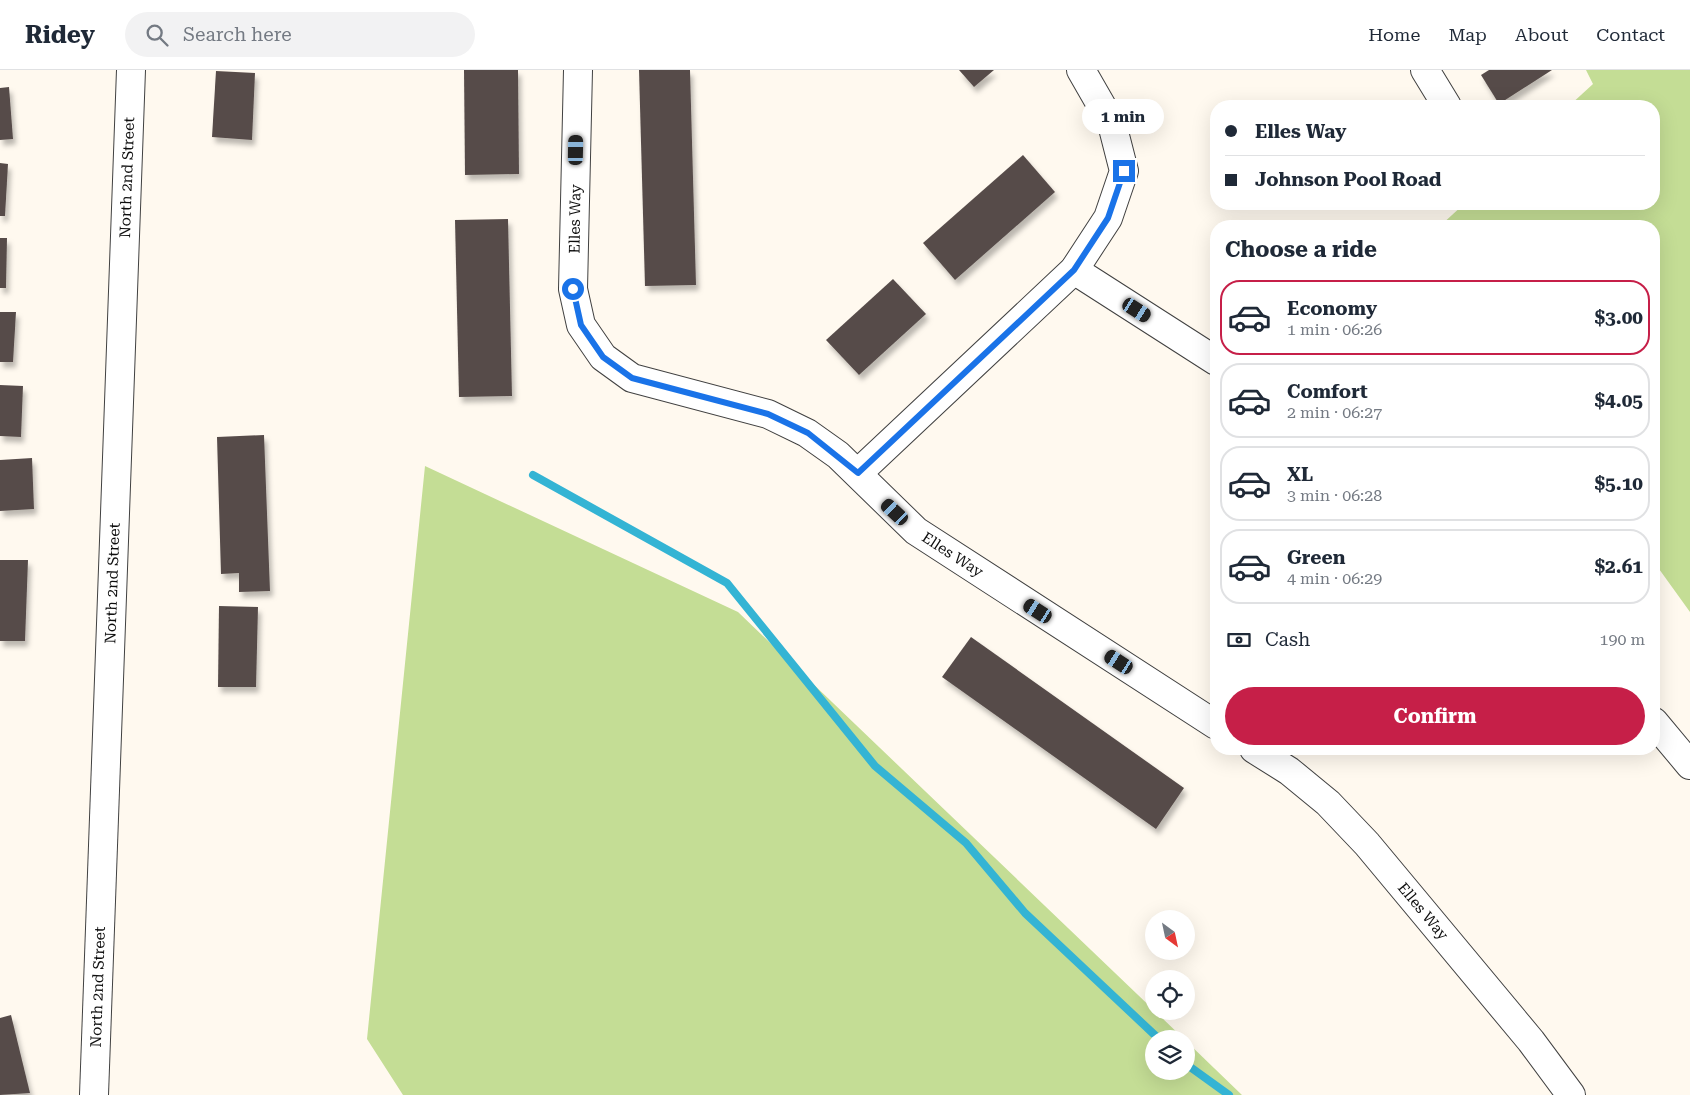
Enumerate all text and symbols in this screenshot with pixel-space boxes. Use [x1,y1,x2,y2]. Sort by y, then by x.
search box [125,12,475,57]
text: Ridey [25,21,95,49]
icon: search [143,21,171,49]
text: Search here [183,23,292,46]
text: Home [1368,24,1420,45]
text: Map [1448,24,1487,45]
text: About [1515,24,1568,45]
text: Contact [1596,24,1665,45]
callout: 1 min [1083,98,1165,134]
text: 1 min [1101,107,1145,126]
street label: North 2nd Street [116,116,138,238]
text: Elles Way [1255,120,1346,143]
car [568,135,583,165]
route end [1113,160,1135,182]
text: Johnson Pool Road [1255,168,1441,191]
street label: Elles Way [565,184,585,254]
text: Choose a ride [1225,237,1377,262]
route start [562,278,584,300]
icon: car [1227,295,1272,340]
car [1120,296,1153,324]
text: Economy [1287,297,1377,320]
text: $3.00 [1594,306,1643,329]
text: 1 min · 06:26 [1287,320,1382,339]
icon: car [1227,378,1272,423]
text: Comfort [1287,380,1368,403]
text: $4.05 [1594,389,1643,412]
text: 2 min · 06:27 [1287,403,1382,422]
icon: car [1227,461,1272,506]
text: XL [1287,463,1313,486]
text: $5.10 [1594,472,1643,495]
text: 3 min · 06:28 [1287,486,1382,505]
car [878,496,911,528]
street label: North 2nd Street [101,522,124,644]
street label: Elles Way [918,528,987,581]
icon: car [1227,544,1272,589]
text: Green [1287,546,1345,569]
text: $2.61 [1594,555,1643,578]
text: 4 min · 06:29 [1287,569,1382,588]
car [1021,597,1054,625]
icon: cash [1225,626,1253,654]
text: Cash [1265,628,1310,651]
text: 190 m [1599,630,1645,649]
car [1102,648,1135,676]
button: Confirm [1225,687,1645,745]
street label: Elles Way [1394,879,1452,944]
north arrow [1145,910,1195,960]
map controls [1145,910,1195,1080]
street label: North 2nd Street [87,926,109,1048]
button: locate [1145,970,1195,1020]
button: layers [1145,1030,1195,1080]

